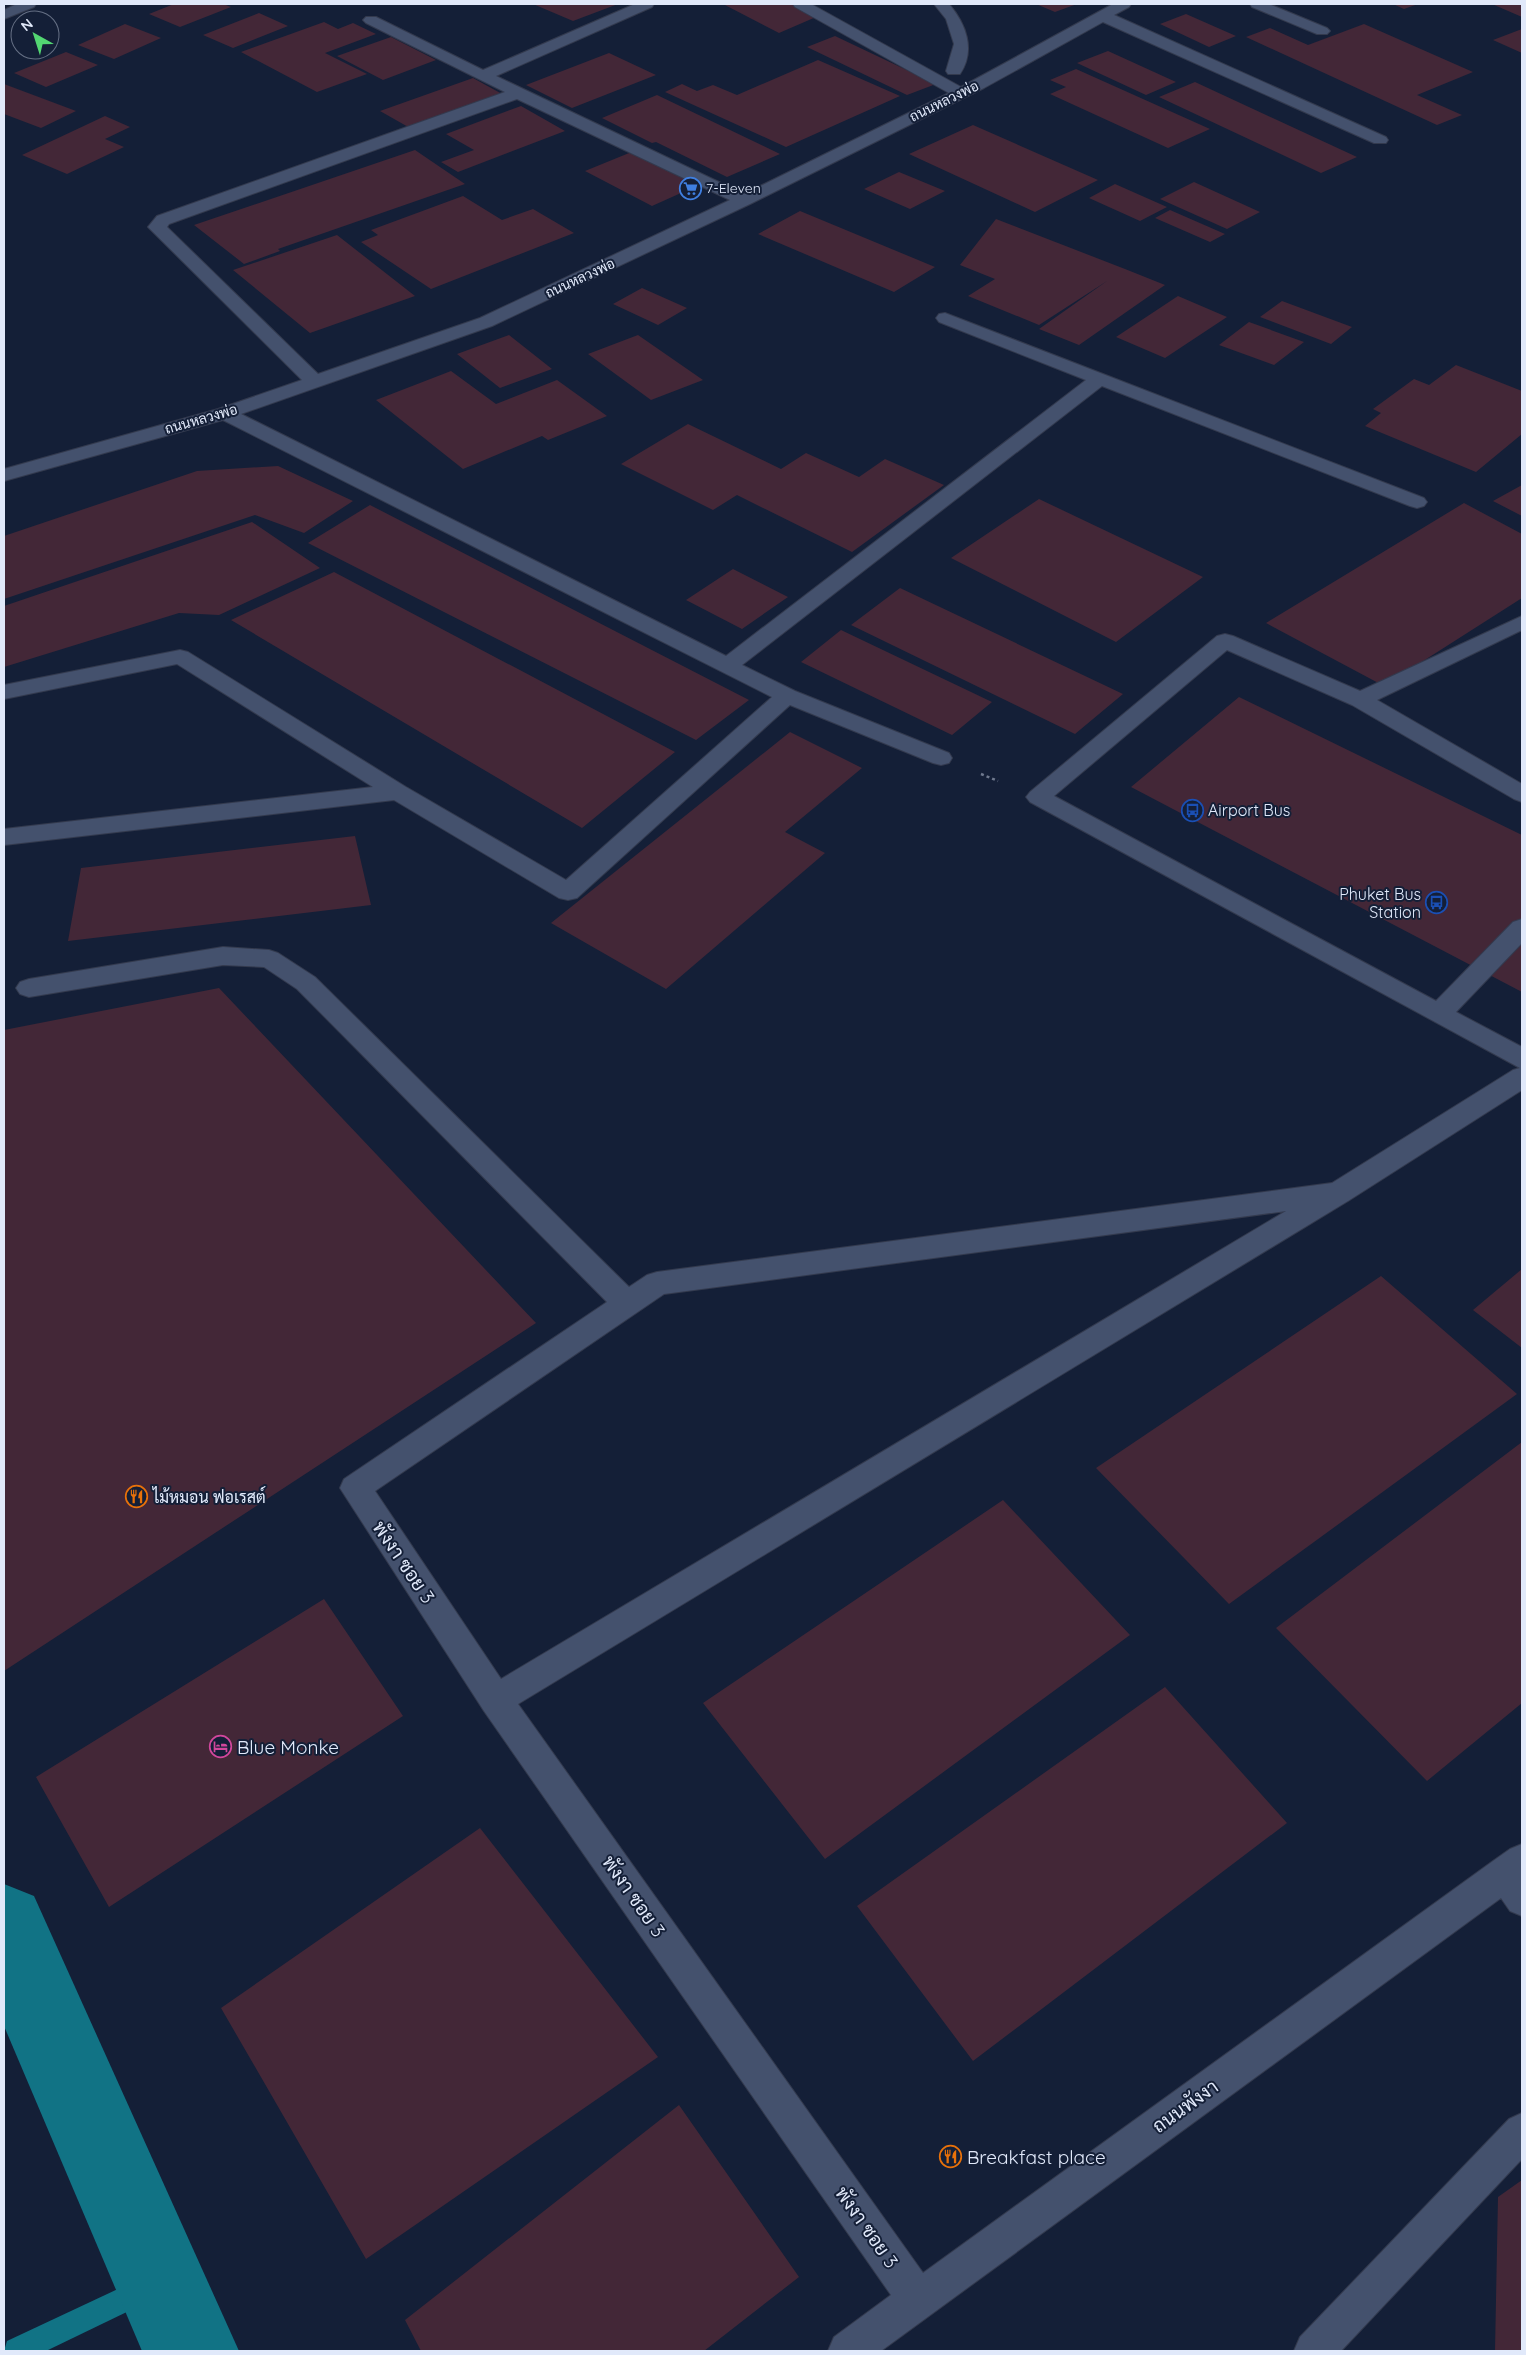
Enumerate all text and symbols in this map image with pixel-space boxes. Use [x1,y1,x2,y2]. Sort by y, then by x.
north arrow [10,10,60,60]
text: N [17,15,36,35]
street label: ถนนหลวงพ่อ [906,77,982,125]
supermarket icon: 7-Eleven [678,176,702,200]
place label: 7-Eleven [706,179,761,197]
street label: ถนนหลวงพ่อ [542,254,618,302]
street label: ถนนหลวงพ่อ [163,400,239,438]
bus stop icon: Airport Bus [1180,798,1204,822]
place label: Airport Bus [1208,800,1290,820]
place label: Phuket Bus Station [1339,884,1421,922]
bus stop icon: Phuket Bus Station [1425,891,1449,915]
restaurant icon: ไม้หมอน ฟอเรสต์ [125,1485,149,1509]
place label: ไม้หมอน ฟอเรสต์ [151,1485,266,1507]
street label: พังงา ซอย 3 [368,1516,440,1608]
hotel icon: Blue Monke [209,1735,233,1759]
place label: Blue Monke [237,1735,339,1759]
street label: พังงา ซอย 3 [597,1851,671,1941]
street label: ถนนพังงา [1147,2074,1223,2138]
restaurant icon: Breakfast place [939,2145,963,2169]
place label: Breakfast place [967,2145,1106,2169]
street label: พังงา ซอย 3 [830,2182,904,2272]

